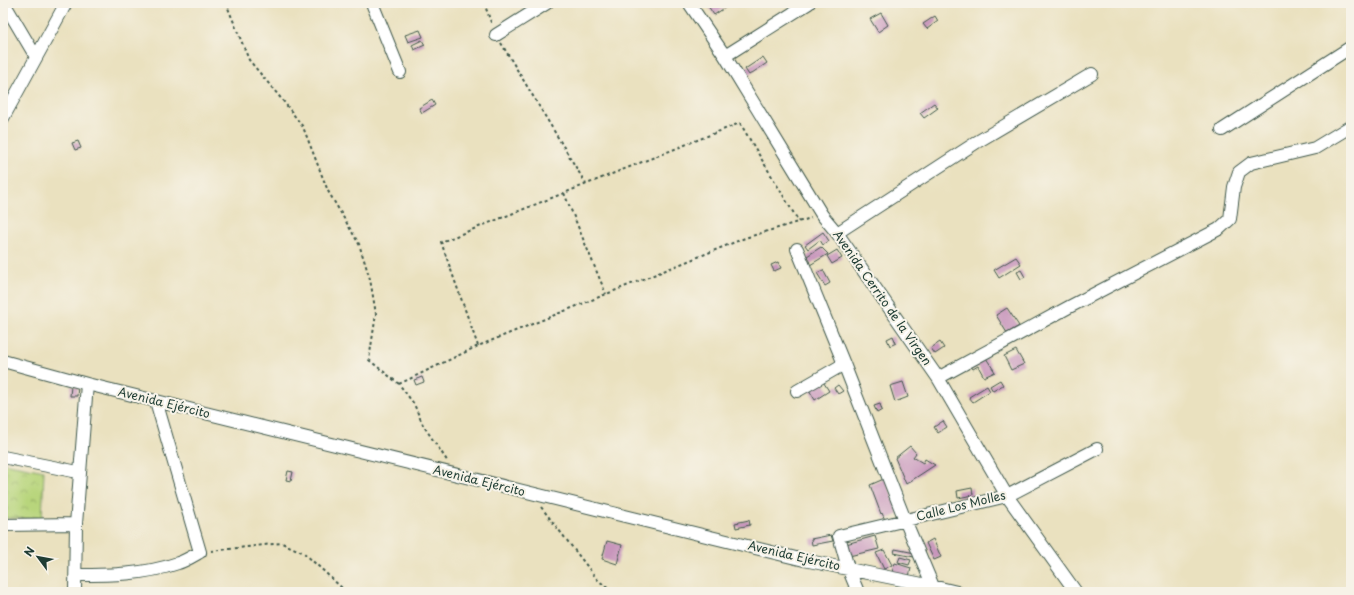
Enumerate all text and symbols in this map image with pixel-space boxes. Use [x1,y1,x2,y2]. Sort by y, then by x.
street label: Avenida Cerrito de la Virgen [829,226,937,369]
street label: Avenida Ejército [116,382,213,422]
street label: Avenida Ejército [431,460,528,500]
street label: Calle Los Molles [914,485,1008,525]
street label: Avenida Ejército [746,536,843,574]
north arrow [18,537,58,577]
text: N [20,543,39,560]

